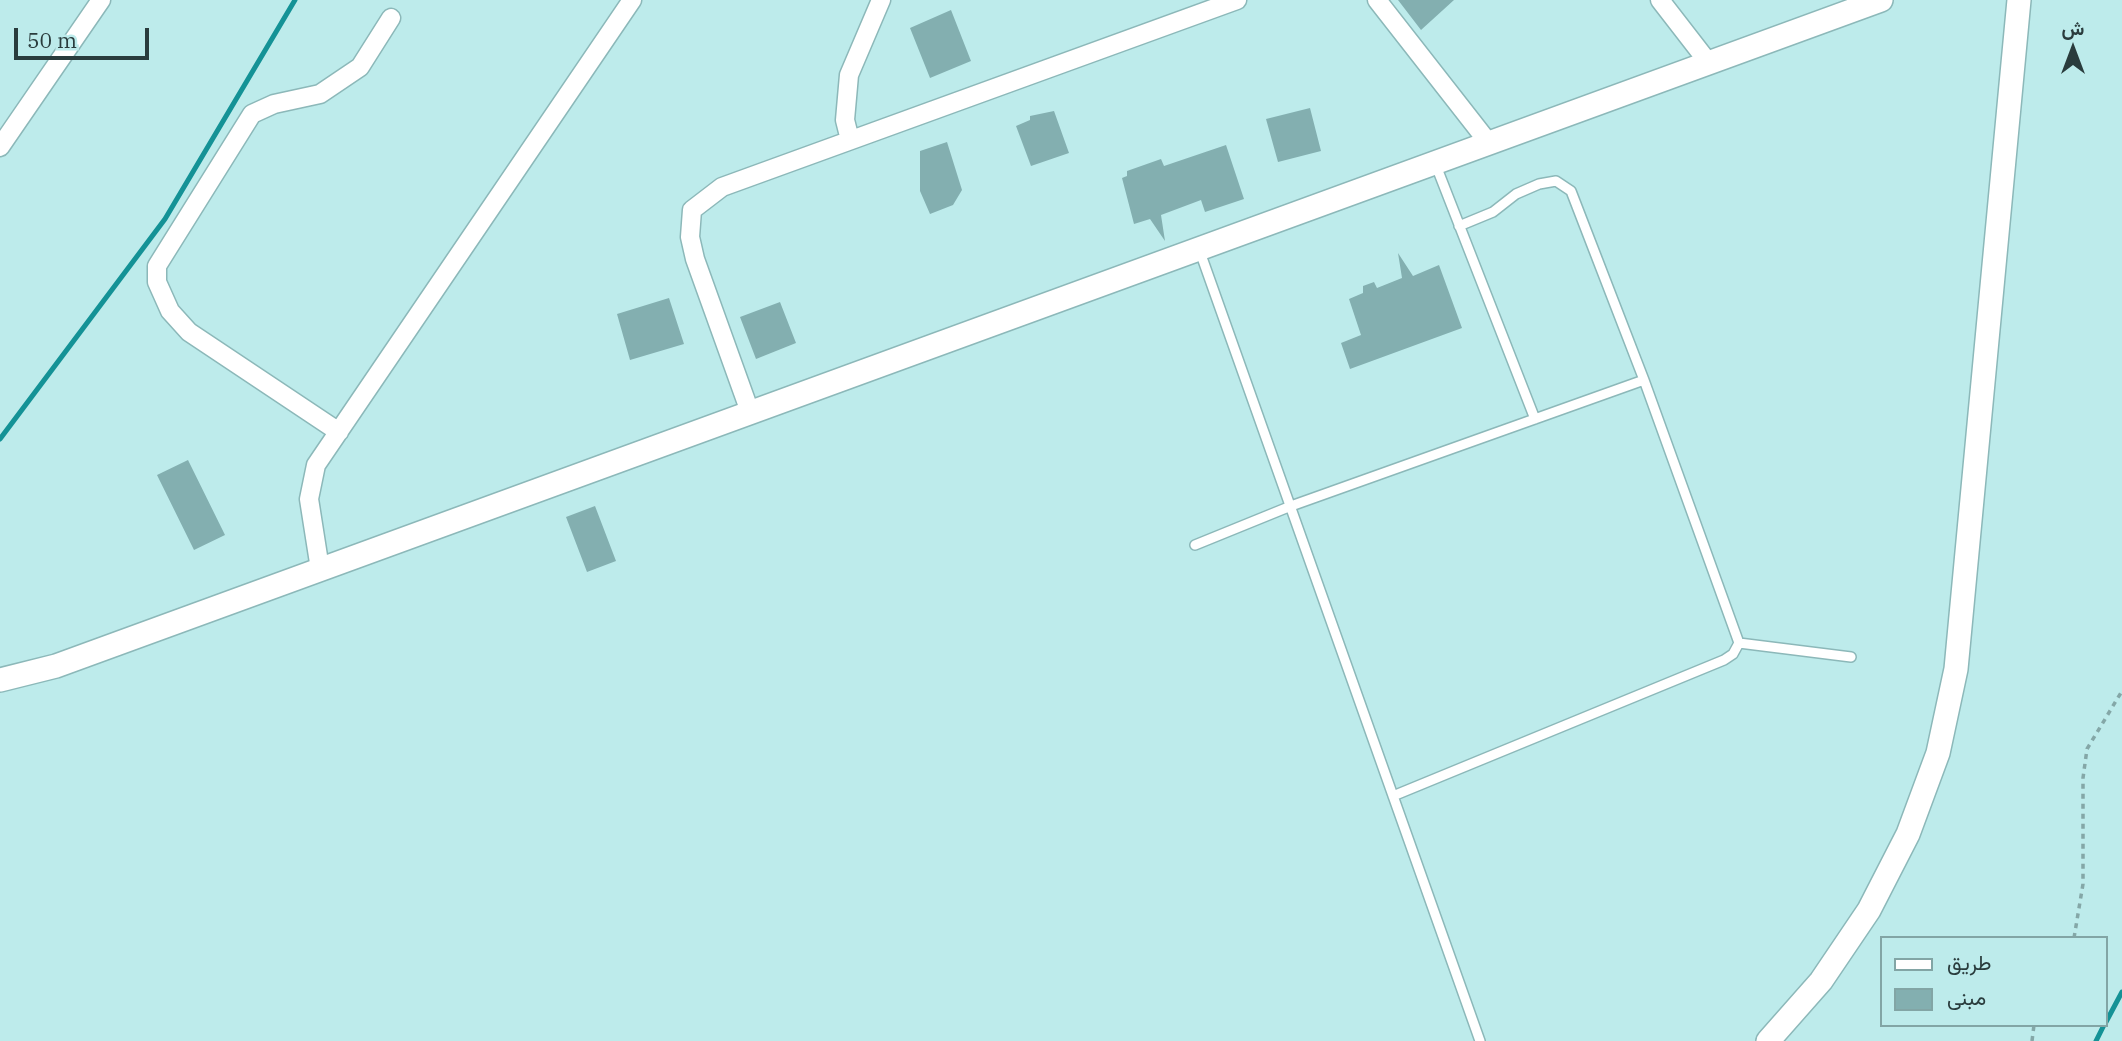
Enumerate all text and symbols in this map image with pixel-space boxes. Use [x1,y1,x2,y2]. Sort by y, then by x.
scale bar [18,14,152,58]
north arrow [2038,14,2108,84]
text: ش [2062,16,2084,40]
text: 50 m [27,26,77,54]
legend [1881,936,2108,1027]
text: طريق [1947,948,1992,976]
text: مبنى [1947,983,1986,1011]

